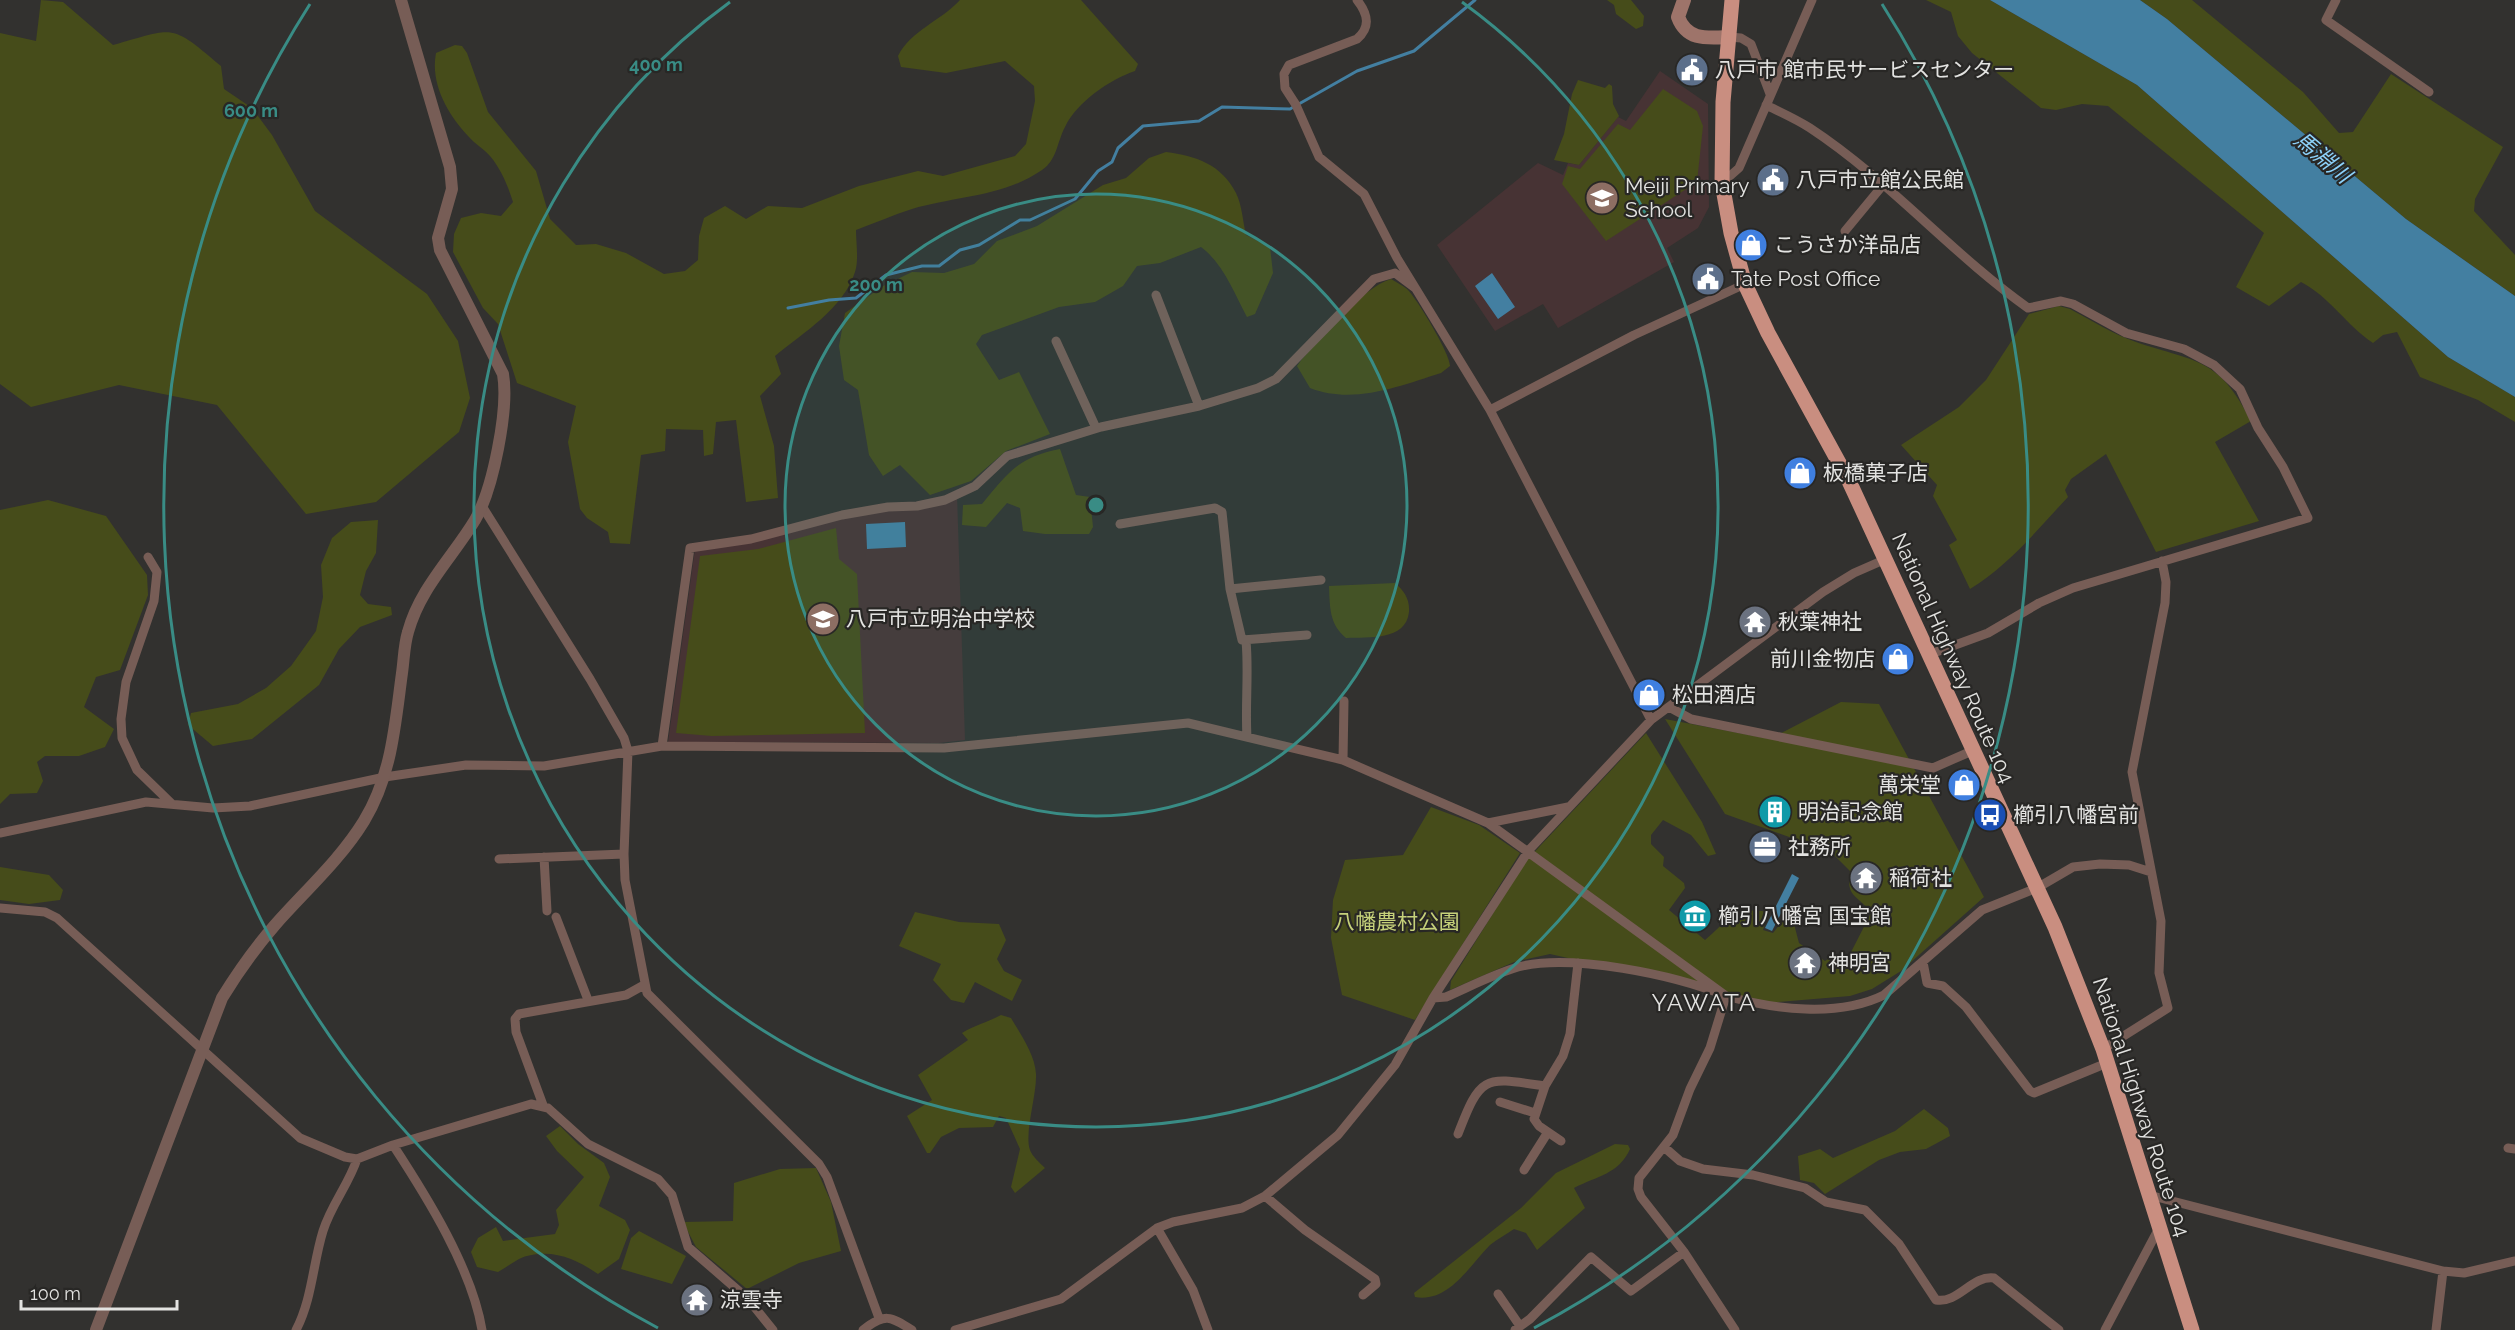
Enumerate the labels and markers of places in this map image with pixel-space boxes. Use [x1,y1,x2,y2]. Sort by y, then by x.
public building icon: 八戸市 館市民サービスセンター [1674,52,1710,88]
place label: 八戸市 館市民サービスセンター [1715,57,2014,82]
public building icon: 八戸市立館公民館 [1755,162,1791,198]
place label: 八戸市立館公民館 [1796,167,1964,192]
place label: Meiji Primary School [1625,173,1749,222]
school or university icon: Meiji Primary School [1584,180,1620,216]
shop icon: こうさか洋品店 [1733,227,1769,263]
place label: こうさか洋品店 [1774,232,1921,257]
public building icon: Tate Post Office [1690,261,1726,297]
place label: Tate Post Office [1731,266,1880,291]
shop icon: 板橋菓子店 [1782,455,1818,491]
place label: 板橋菓子店 [1823,460,1928,485]
centre of rings [1086,495,1106,515]
school or university icon: 八戸市立明治中学校 [805,601,841,637]
temple icon: 秋葉神社 [1737,604,1773,640]
place label: 八戸市立明治中学校 [846,606,1035,631]
place label: 秋葉神社 [1778,609,1862,634]
shop icon: 前川金物店 [1880,641,1916,677]
place label: 前川金物店 [1770,646,1875,671]
shop icon: 松田酒店 [1631,677,1667,713]
place label: 松田酒店 [1672,682,1756,707]
shop icon: 萬栄堂 [1946,767,1982,803]
place label: 萬栄堂 [1878,772,1941,797]
building icon: 明治記念館 [1757,794,1793,830]
bus stop icon: 櫛引八幡宮前 [1972,797,2008,833]
place label: 明治記念館 [1798,799,1903,824]
place label: 櫛引八幡宮前 [2013,802,2139,827]
office icon: 社務所 [1747,829,1783,865]
place label: 社務所 [1788,834,1851,859]
temple icon: 稲荷社 [1848,860,1884,896]
place label: 稲荷社 [1889,865,1952,890]
museum icon: 櫛引八幡宮 国宝館 [1677,898,1713,934]
place label: 櫛引八幡宮 国宝館 [1718,903,1891,928]
temple icon: 神明宮 [1787,945,1823,981]
place label: 神明宮 [1828,950,1891,975]
temple icon: 涼雲寺 [679,1282,715,1318]
place label: 涼雲寺 [720,1287,783,1312]

